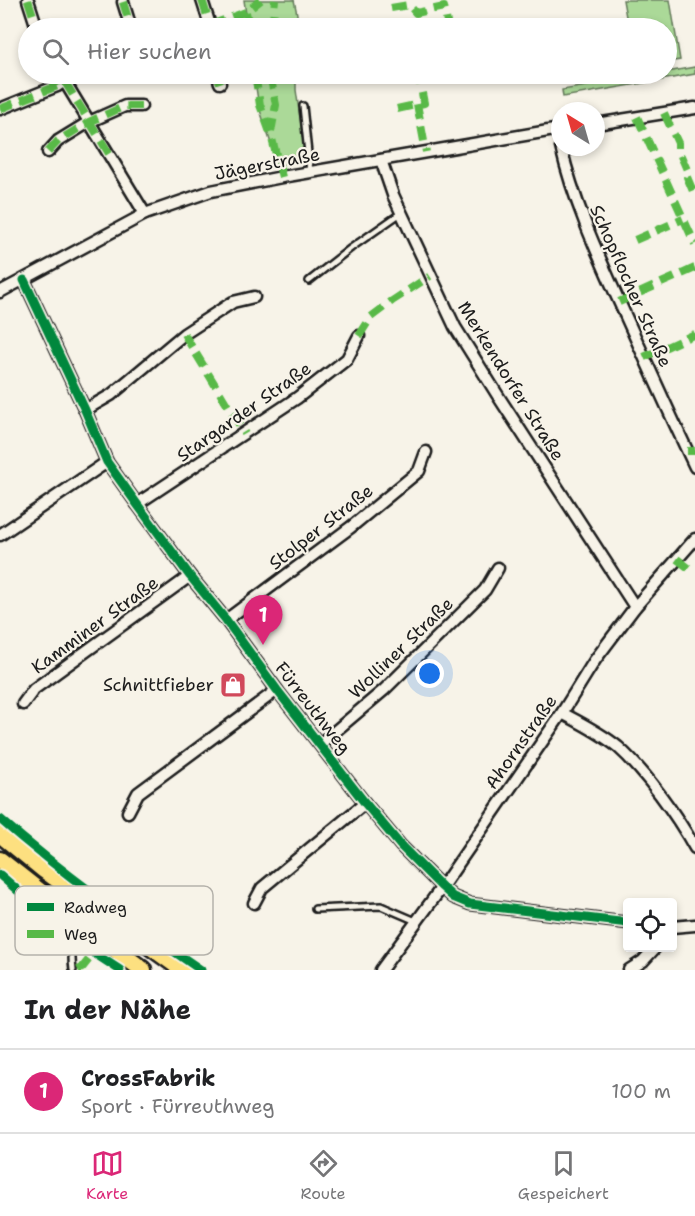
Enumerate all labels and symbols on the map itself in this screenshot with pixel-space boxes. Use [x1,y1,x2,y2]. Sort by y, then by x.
north arrow [551,102,605,156]
street label: Jägerstraße [212,142,322,186]
street label: Schopflocher Straße [584,201,678,371]
street label: Merkendorfer Straße [452,297,570,465]
street label: Stargarder Straße [172,356,316,468]
street label: Stolper Straße [264,479,378,575]
street label: Kamminer Straße [27,571,163,679]
street label: Wolliner Straße [344,592,458,704]
pin: 1 [244,596,282,645]
street label: Fürreuthweg [269,657,357,759]
your location [415,659,444,688]
shop icon: Schnittfieber [218,670,248,700]
place label: Schnittfieber [103,673,214,697]
street label: Ahornstraße [480,690,562,794]
legend [15,886,213,955]
text: Radweg [64,897,127,918]
text: Weg [64,924,98,945]

